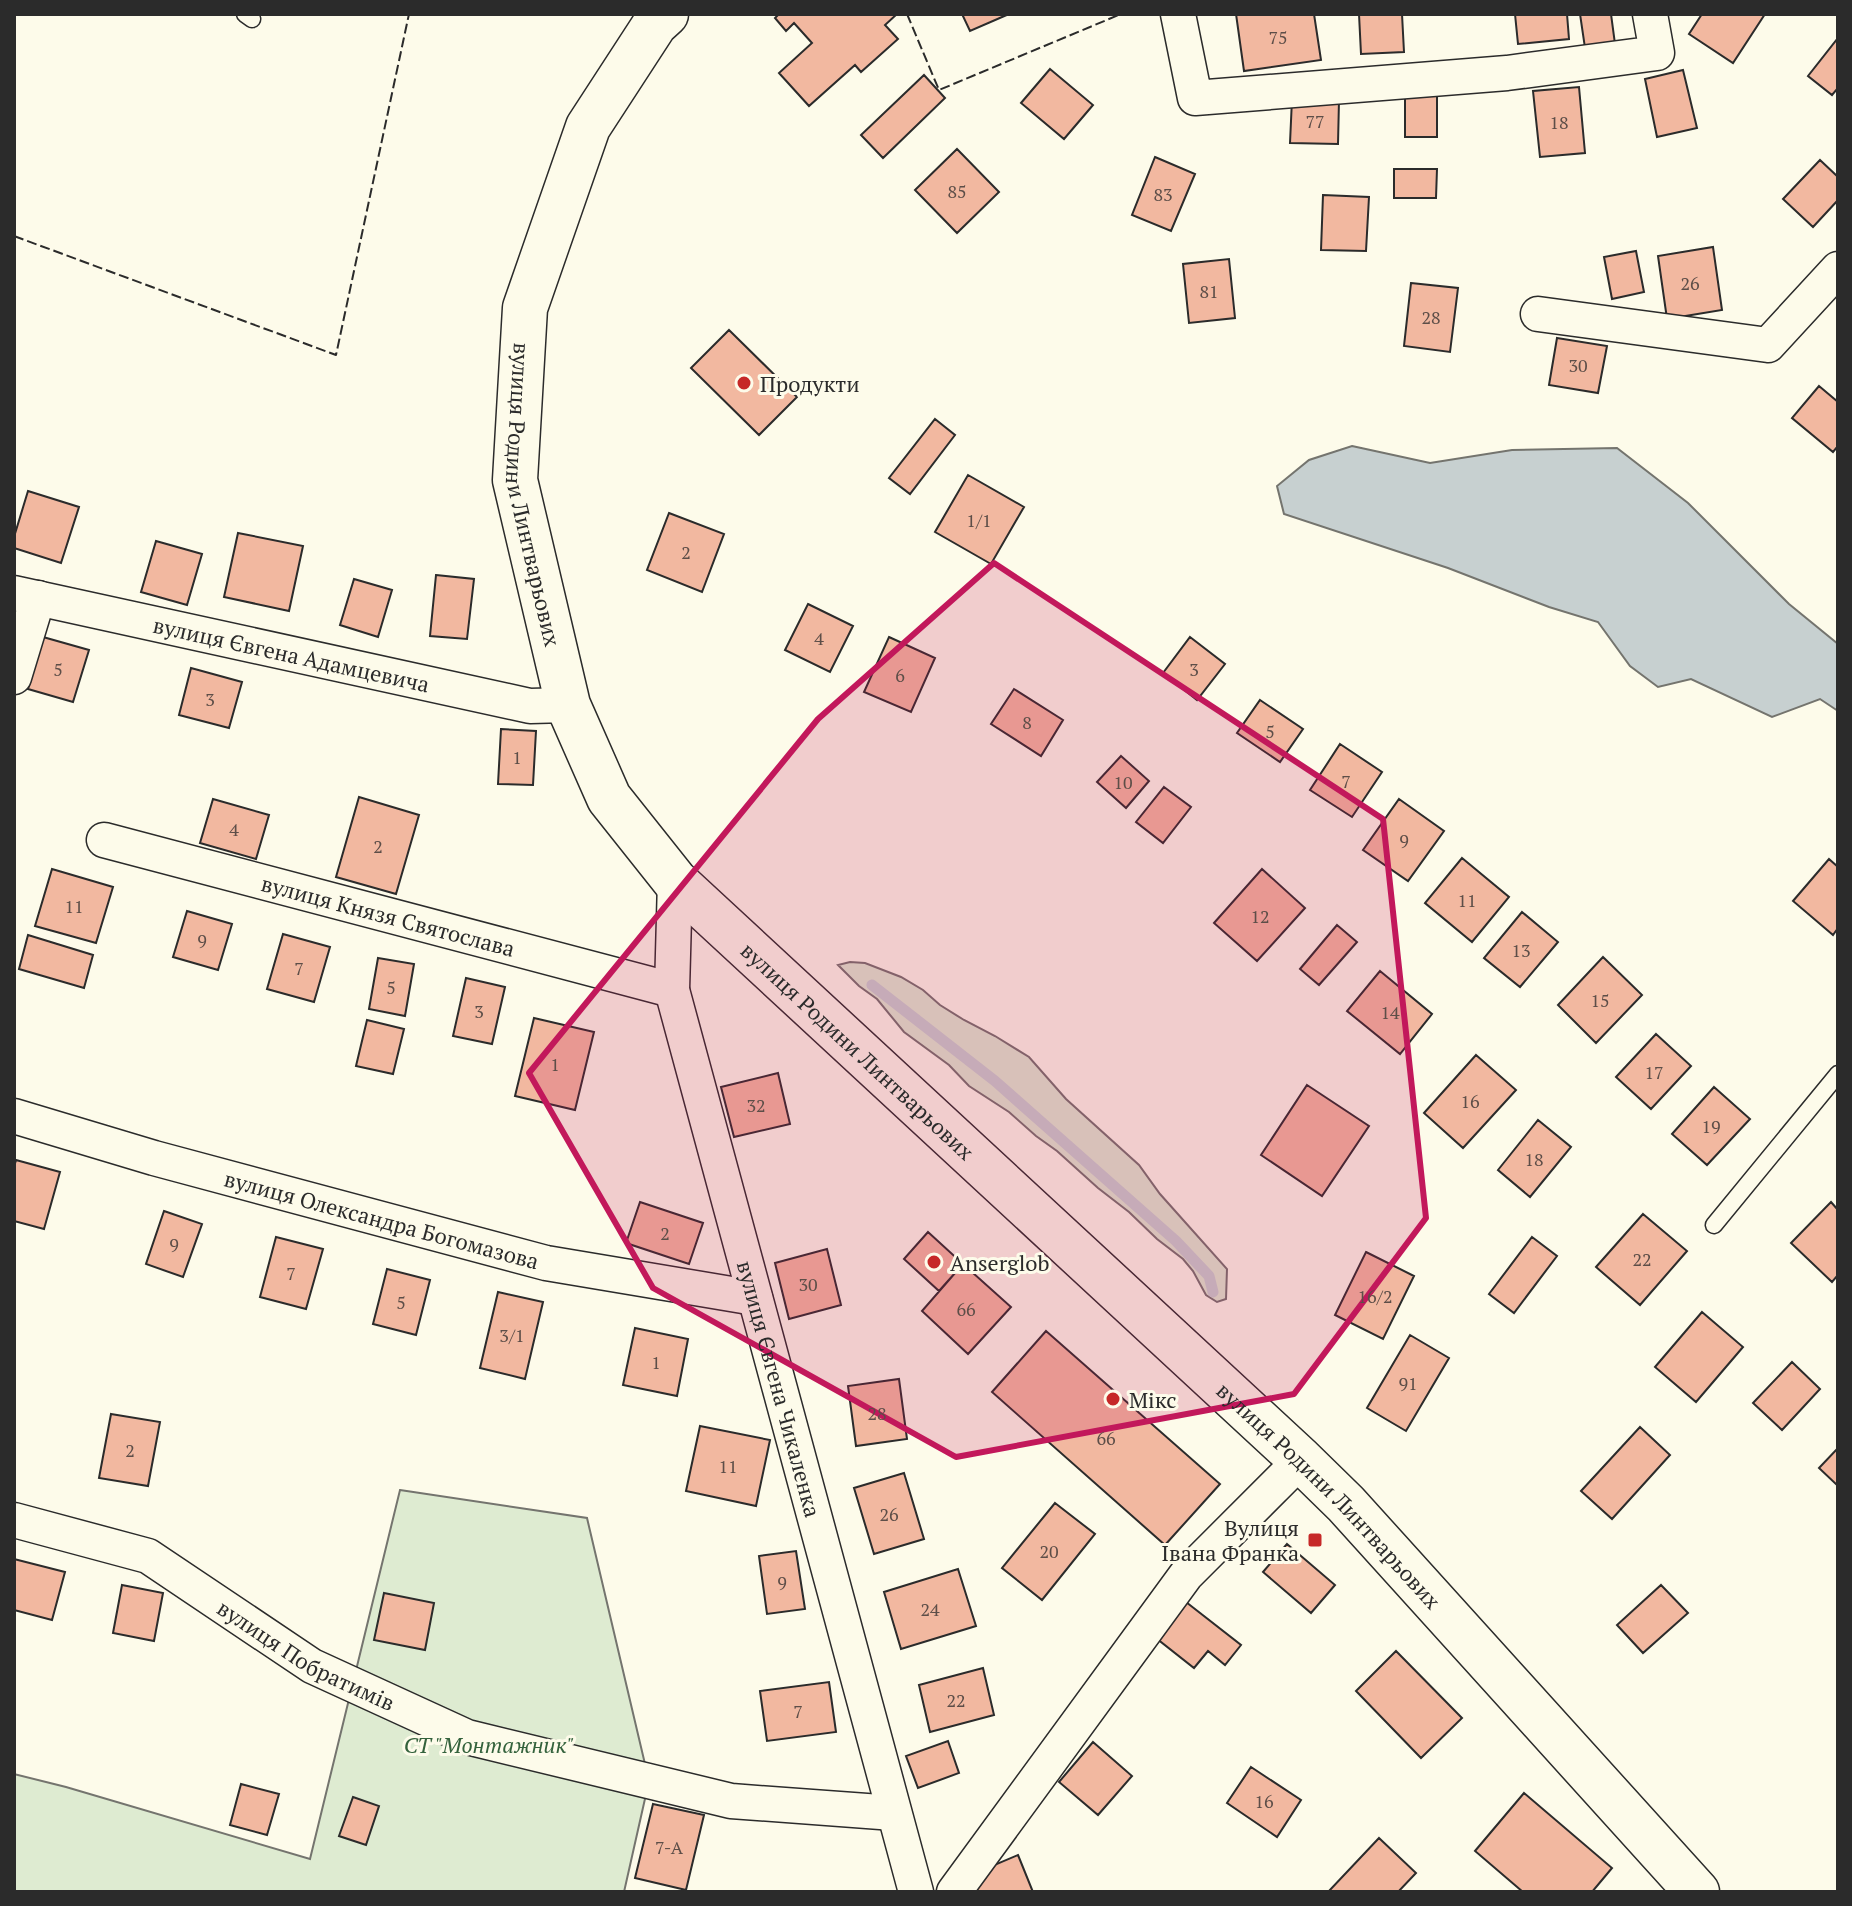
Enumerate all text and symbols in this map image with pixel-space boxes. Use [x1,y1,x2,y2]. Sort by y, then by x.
house number: 75 [1268,25,1288,49]
house number: 77 [1305,109,1325,133]
house number: 18 [1549,110,1569,134]
house number: 85 [947,179,967,203]
house number: 83 [1153,182,1173,206]
house number: 26 [1680,271,1700,295]
house number: 81 [1199,279,1219,303]
house number: 28 [1421,305,1441,329]
street label: вулиця Родини Линтварьових [500,342,568,650]
house number: 30 [1568,353,1588,377]
place label: Продукти [760,369,860,398]
marker: Продукти [735,374,753,392]
house number: 1/1 [966,508,992,532]
house number: 2 [681,540,691,564]
street label: вулиця Євгена Адамцевича [151,609,432,698]
house number: 4 [814,626,824,650]
house number: 5 [53,657,63,681]
house number: 3 [1189,657,1199,681]
house number: 6 [895,663,905,687]
house number: 3 [205,687,215,711]
house number: 8 [1022,710,1032,734]
house number: 5 [1265,719,1275,743]
house number: 1 [512,745,522,769]
house number: 7 [1341,769,1351,793]
house number: 10 [1113,770,1133,794]
house number: 4 [229,817,239,841]
house number: 9 [1399,828,1409,852]
house number: 2 [373,834,383,858]
street label: вулиця Князя Святослава [258,868,518,962]
house number: 11 [1457,888,1477,912]
house number: 11 [64,894,84,918]
house number: 12 [1250,904,1270,928]
house number: 9 [197,928,207,952]
street label: вулиця Родини Линтварьових [735,935,981,1166]
house number: 13 [1511,938,1531,962]
house number: 7 [294,956,304,980]
house number: 5 [386,975,396,999]
house number: 15 [1590,988,1610,1012]
house number: 3 [474,999,484,1023]
house number: 14 [1380,1000,1400,1024]
house number: 1 [550,1052,560,1076]
house number: 17 [1644,1060,1664,1084]
house number: 16 [1460,1089,1480,1113]
house number: 32 [746,1093,766,1117]
house number: 19 [1701,1114,1721,1138]
house number: 18 [1524,1147,1544,1171]
street label: вулиця Олександра Богомазова [221,1163,542,1275]
house number: 2 [660,1221,670,1245]
house number: 9 [169,1232,179,1256]
house number: 22 [1632,1247,1652,1271]
place label: Anserglob [950,1248,1049,1277]
marker: Anserglob [925,1253,943,1271]
street label: вулиця Євгена Чикаленка [731,1257,828,1520]
house number: 7 [286,1261,296,1285]
house number: 30 [798,1272,818,1296]
house number: 16/2 [1358,1284,1392,1308]
house number: 5 [396,1290,406,1314]
house number: 66 [956,1297,976,1321]
house number: 3/1 [499,1323,525,1347]
house number: 1 [651,1350,661,1374]
house number: 91 [1398,1371,1418,1395]
street label: вулиця Родини Линтварьових [1211,1375,1448,1615]
place label: Мікс [1129,1385,1177,1414]
marker: Мікс [1104,1390,1122,1408]
house number: 28 [867,1401,887,1425]
house number: 66 [1096,1426,1116,1450]
house number: 2 [125,1438,135,1462]
house number: 11 [718,1454,738,1478]
house number: 26 [879,1502,899,1526]
place label: Вулиця Івана Франка [1161,1513,1299,1567]
marker: Вулиця Івана Франка [1306,1531,1324,1549]
house number: 20 [1039,1539,1059,1563]
house number: 9 [777,1570,787,1594]
street label: вулиця Побратимів [212,1592,400,1717]
house number: 24 [920,1597,940,1621]
house number: 22 [946,1688,966,1712]
house number: 7 [793,1699,803,1723]
park label: СТ "Монтажник" [404,1730,574,1759]
house number: 16 [1254,1789,1274,1813]
house number: 7-А [655,1835,684,1859]

